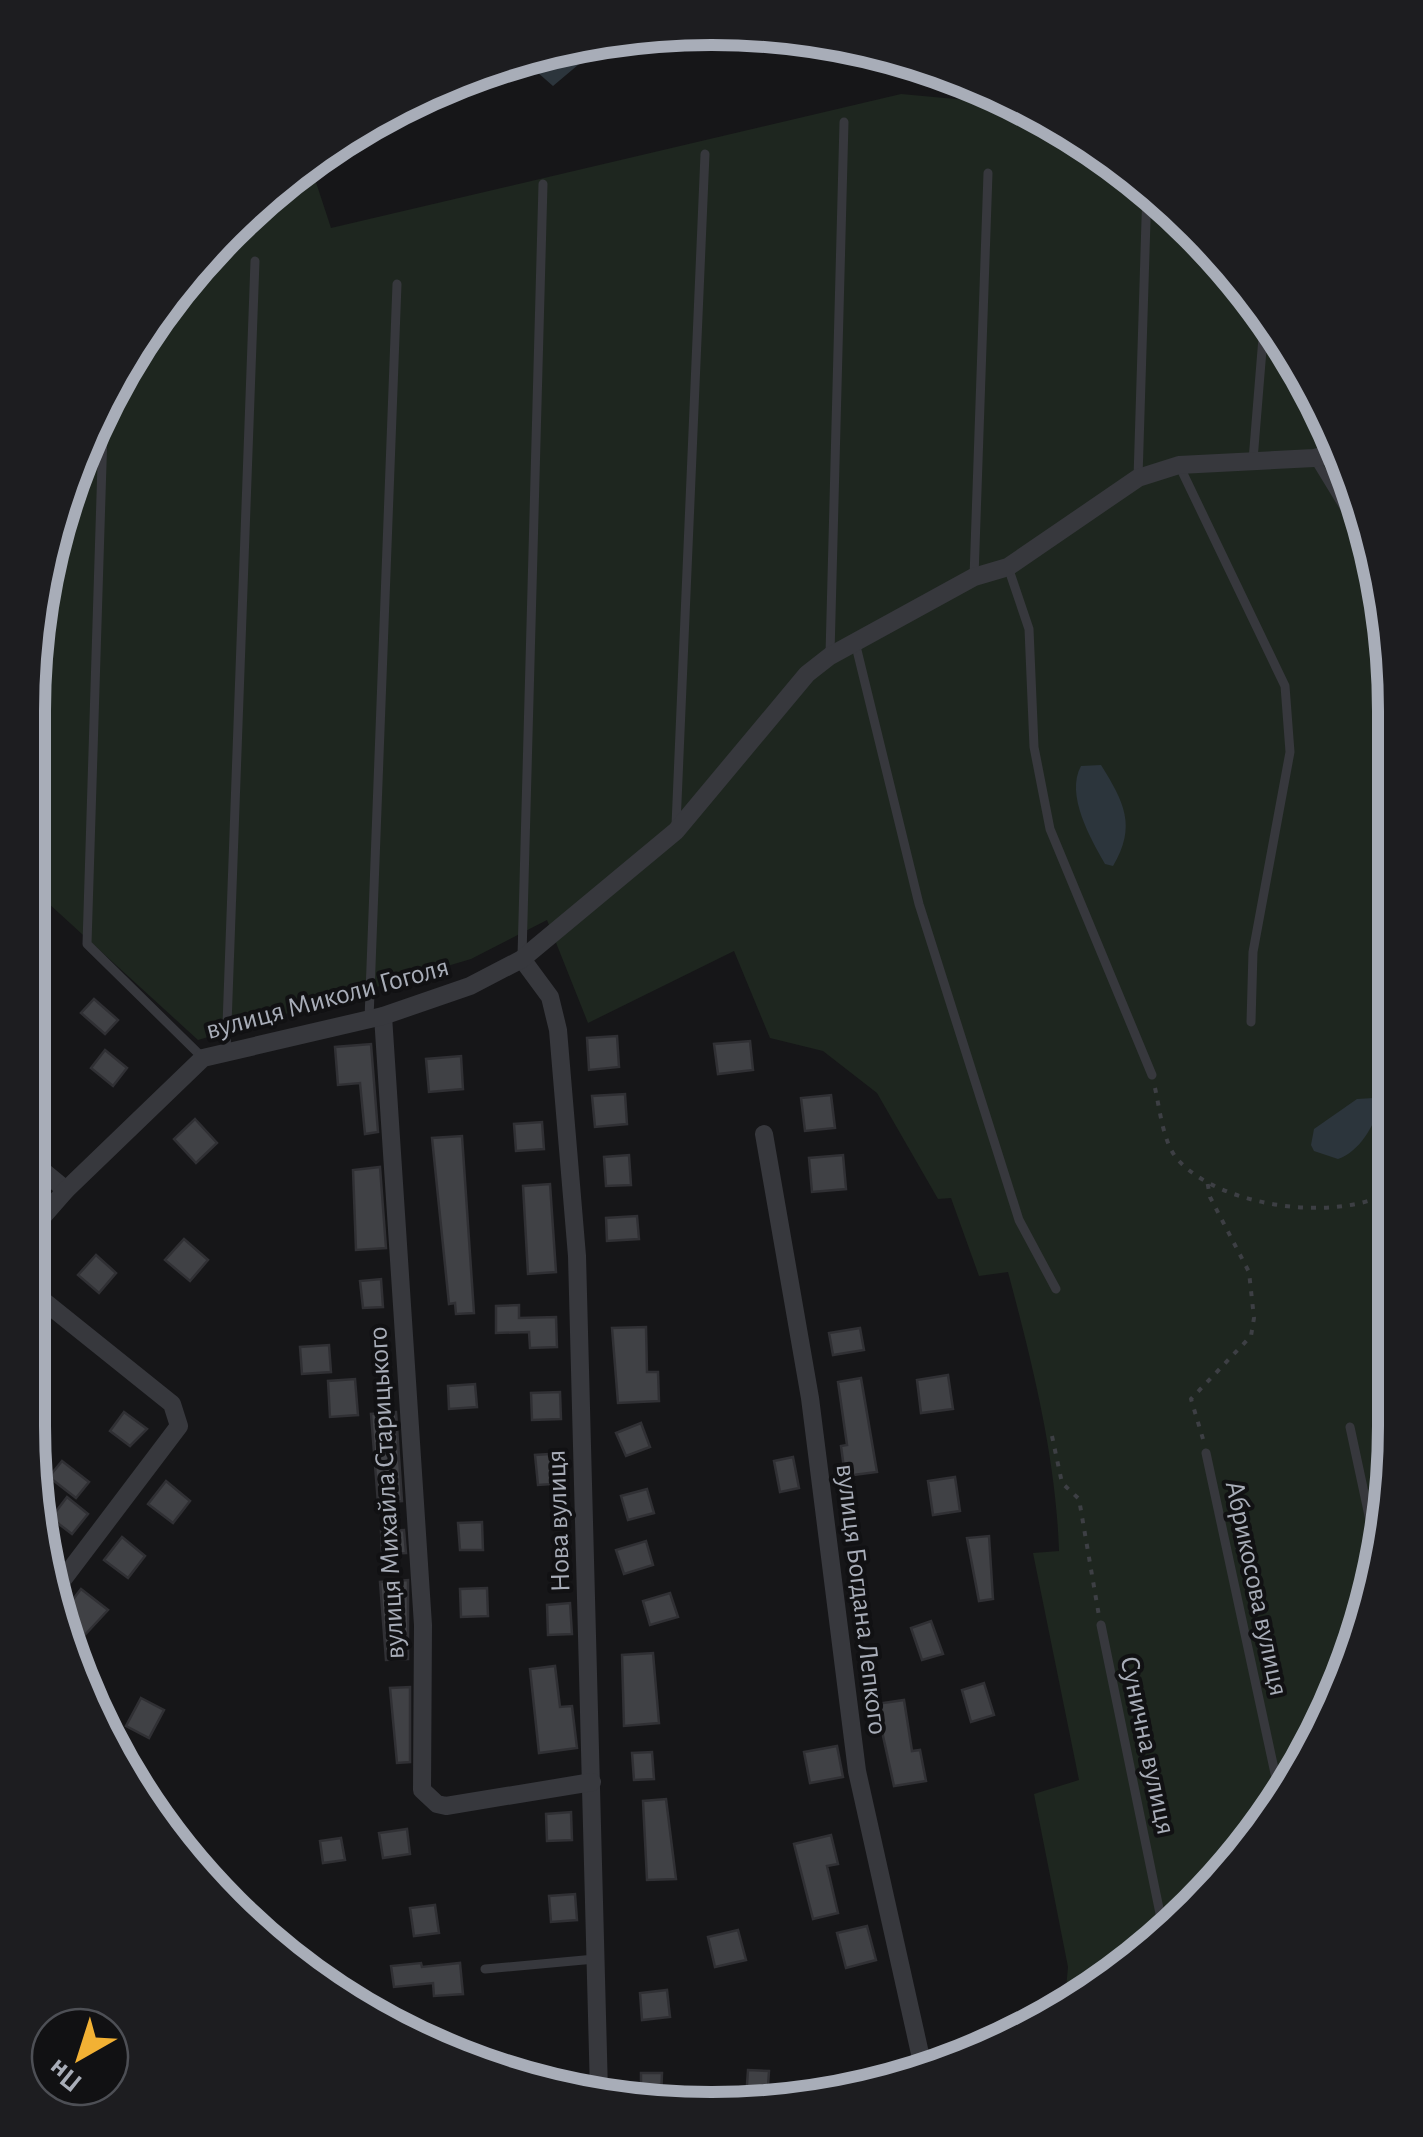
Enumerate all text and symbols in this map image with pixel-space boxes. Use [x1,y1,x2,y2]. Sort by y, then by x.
street label: вулиця Миколи Гоголя [203,953,452,1045]
street label: вулиця Михайла Старицького [364,1326,410,1660]
street label: Нова вулиця [543,1449,575,1593]
street label: вулиця Богдана Лепкого [831,1462,892,1736]
street label: Абрикосова вулиця [1220,1478,1293,1699]
street label: Сунична вулиця [1114,1654,1180,1837]
north arrow [30,2007,130,2107]
text: Пн [43,2053,88,2096]

